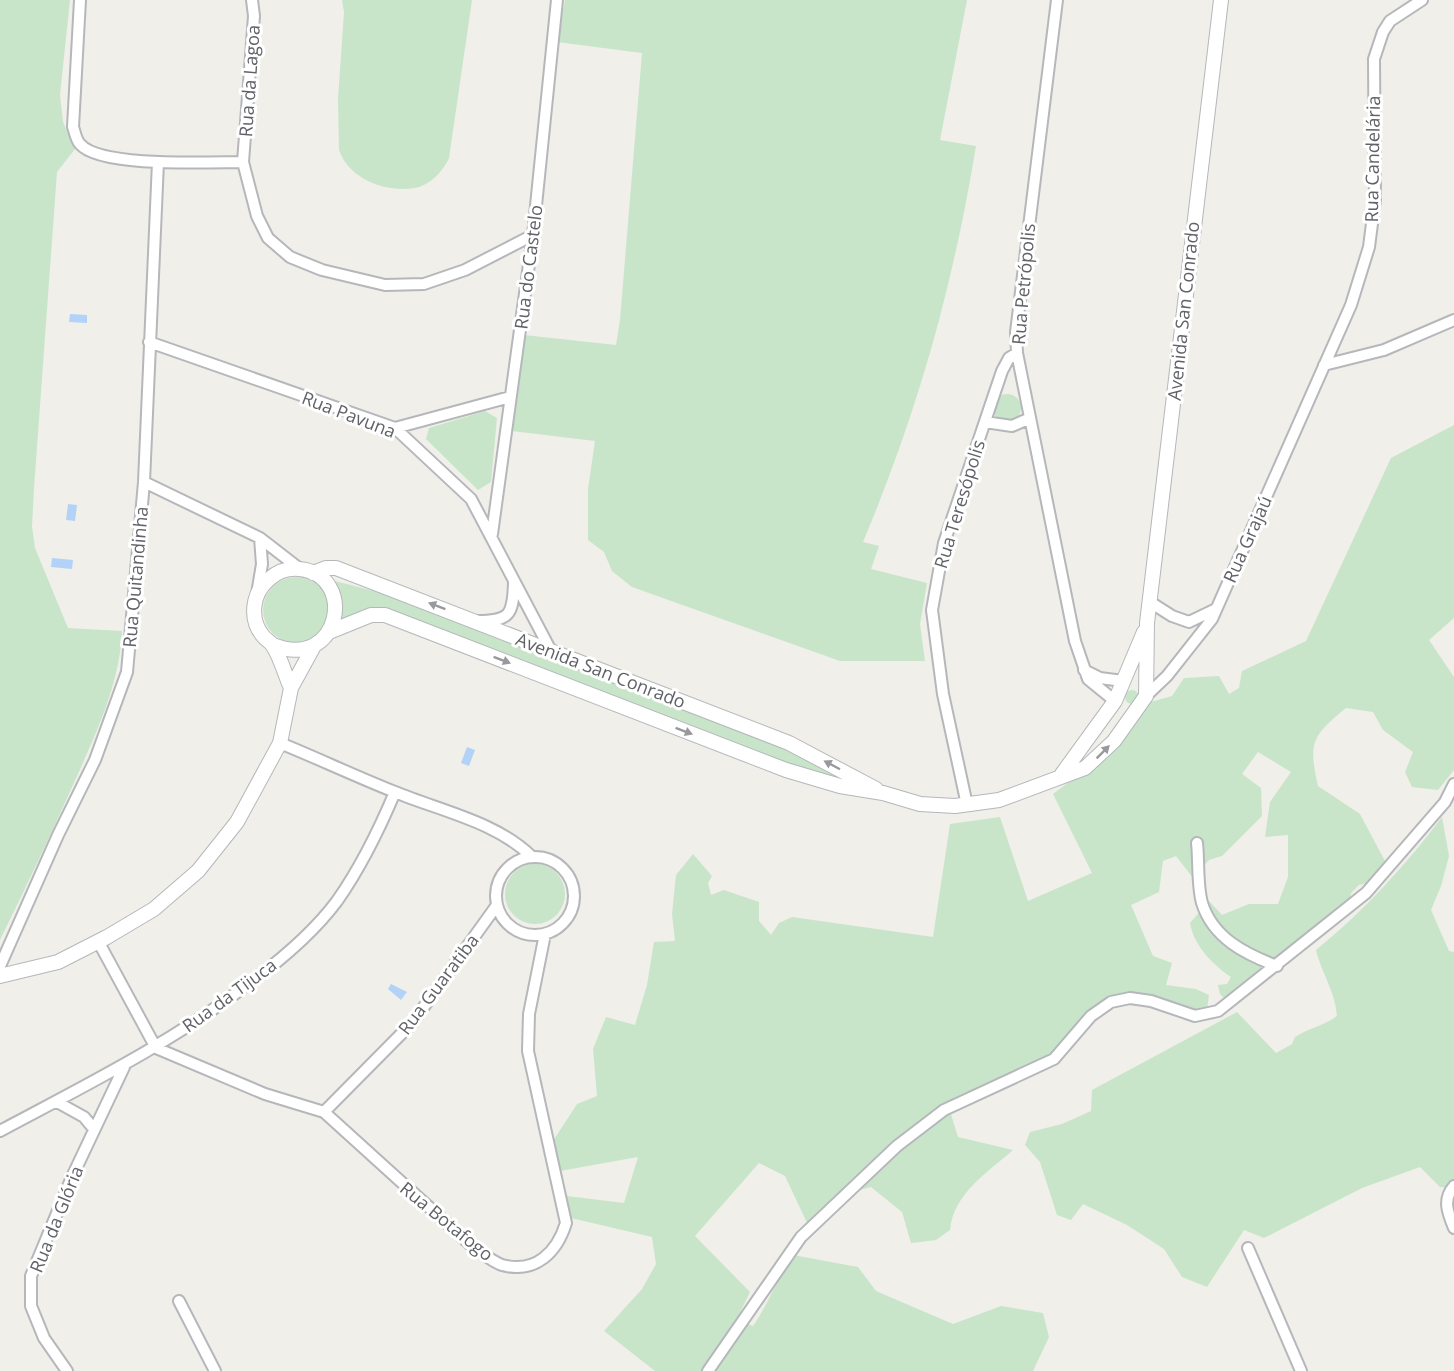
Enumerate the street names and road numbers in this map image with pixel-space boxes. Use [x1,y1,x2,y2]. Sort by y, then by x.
street label: Rua da Lagoa [233,24,265,138]
street label: Rua Candelária [1359,95,1385,223]
street label: Rua do Castelo [508,203,548,331]
street label: Avenida San Conrado [1162,220,1204,402]
street label: Rua Petrópolis [1006,222,1040,346]
street label: Rua Pavuna [299,385,399,443]
street label: Rua Teresópolis [928,437,990,571]
street label: Rua Grajaú [1217,492,1277,586]
street label: Rua Quitandinha [117,505,153,649]
street label: Avenida San Conrado [513,627,689,713]
street label: Rua Guaratiba [392,929,484,1039]
street label: Rua da Tijuca [177,953,281,1037]
street label: Rua da Glória [24,1162,88,1276]
street label: Rua Botafogo [395,1176,499,1266]

